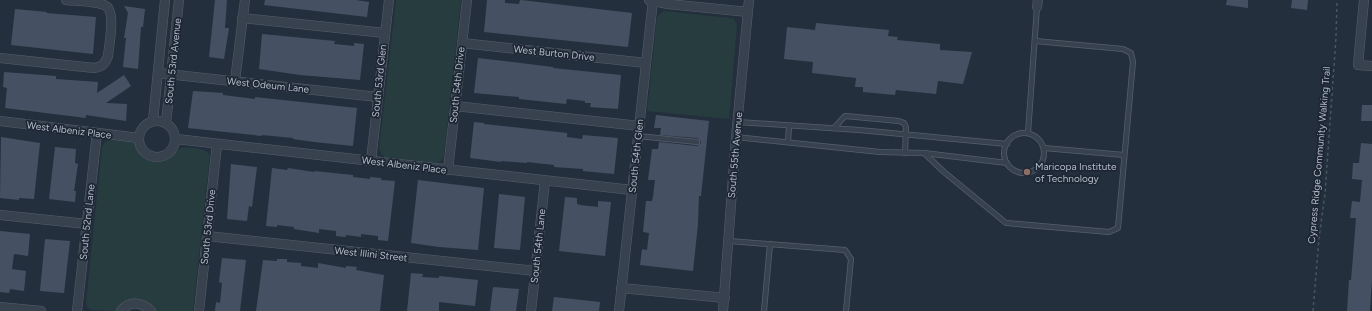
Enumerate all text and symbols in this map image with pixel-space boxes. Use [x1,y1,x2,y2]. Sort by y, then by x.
street label: South 53rd Avenue [162,17,184,104]
street label: West Burton Drive [513,42,596,64]
street label: South 53rd Glen [369,44,389,118]
street label: South 54th Drive [447,46,468,124]
street label: Cypress Ridge Community Walking Trail [1305,66,1333,244]
street label: West Odeum Lane [226,74,310,96]
street label: South 55th Avenue [725,111,745,199]
street label: West Albeniz Place [26,118,113,142]
street label: South 54th Glen [626,118,646,193]
street label: West Albeniz Place [361,153,448,177]
place label: Maricopa Institute of Technology [1035,160,1117,185]
marker: Maricopa Institute of Technology [1022,167,1032,177]
street label: South 52nd Lane [77,183,97,260]
street label: South 53rd Drive [198,188,218,265]
street label: South 54th Lane [528,208,548,284]
street label: West Illini Street [334,244,408,264]

